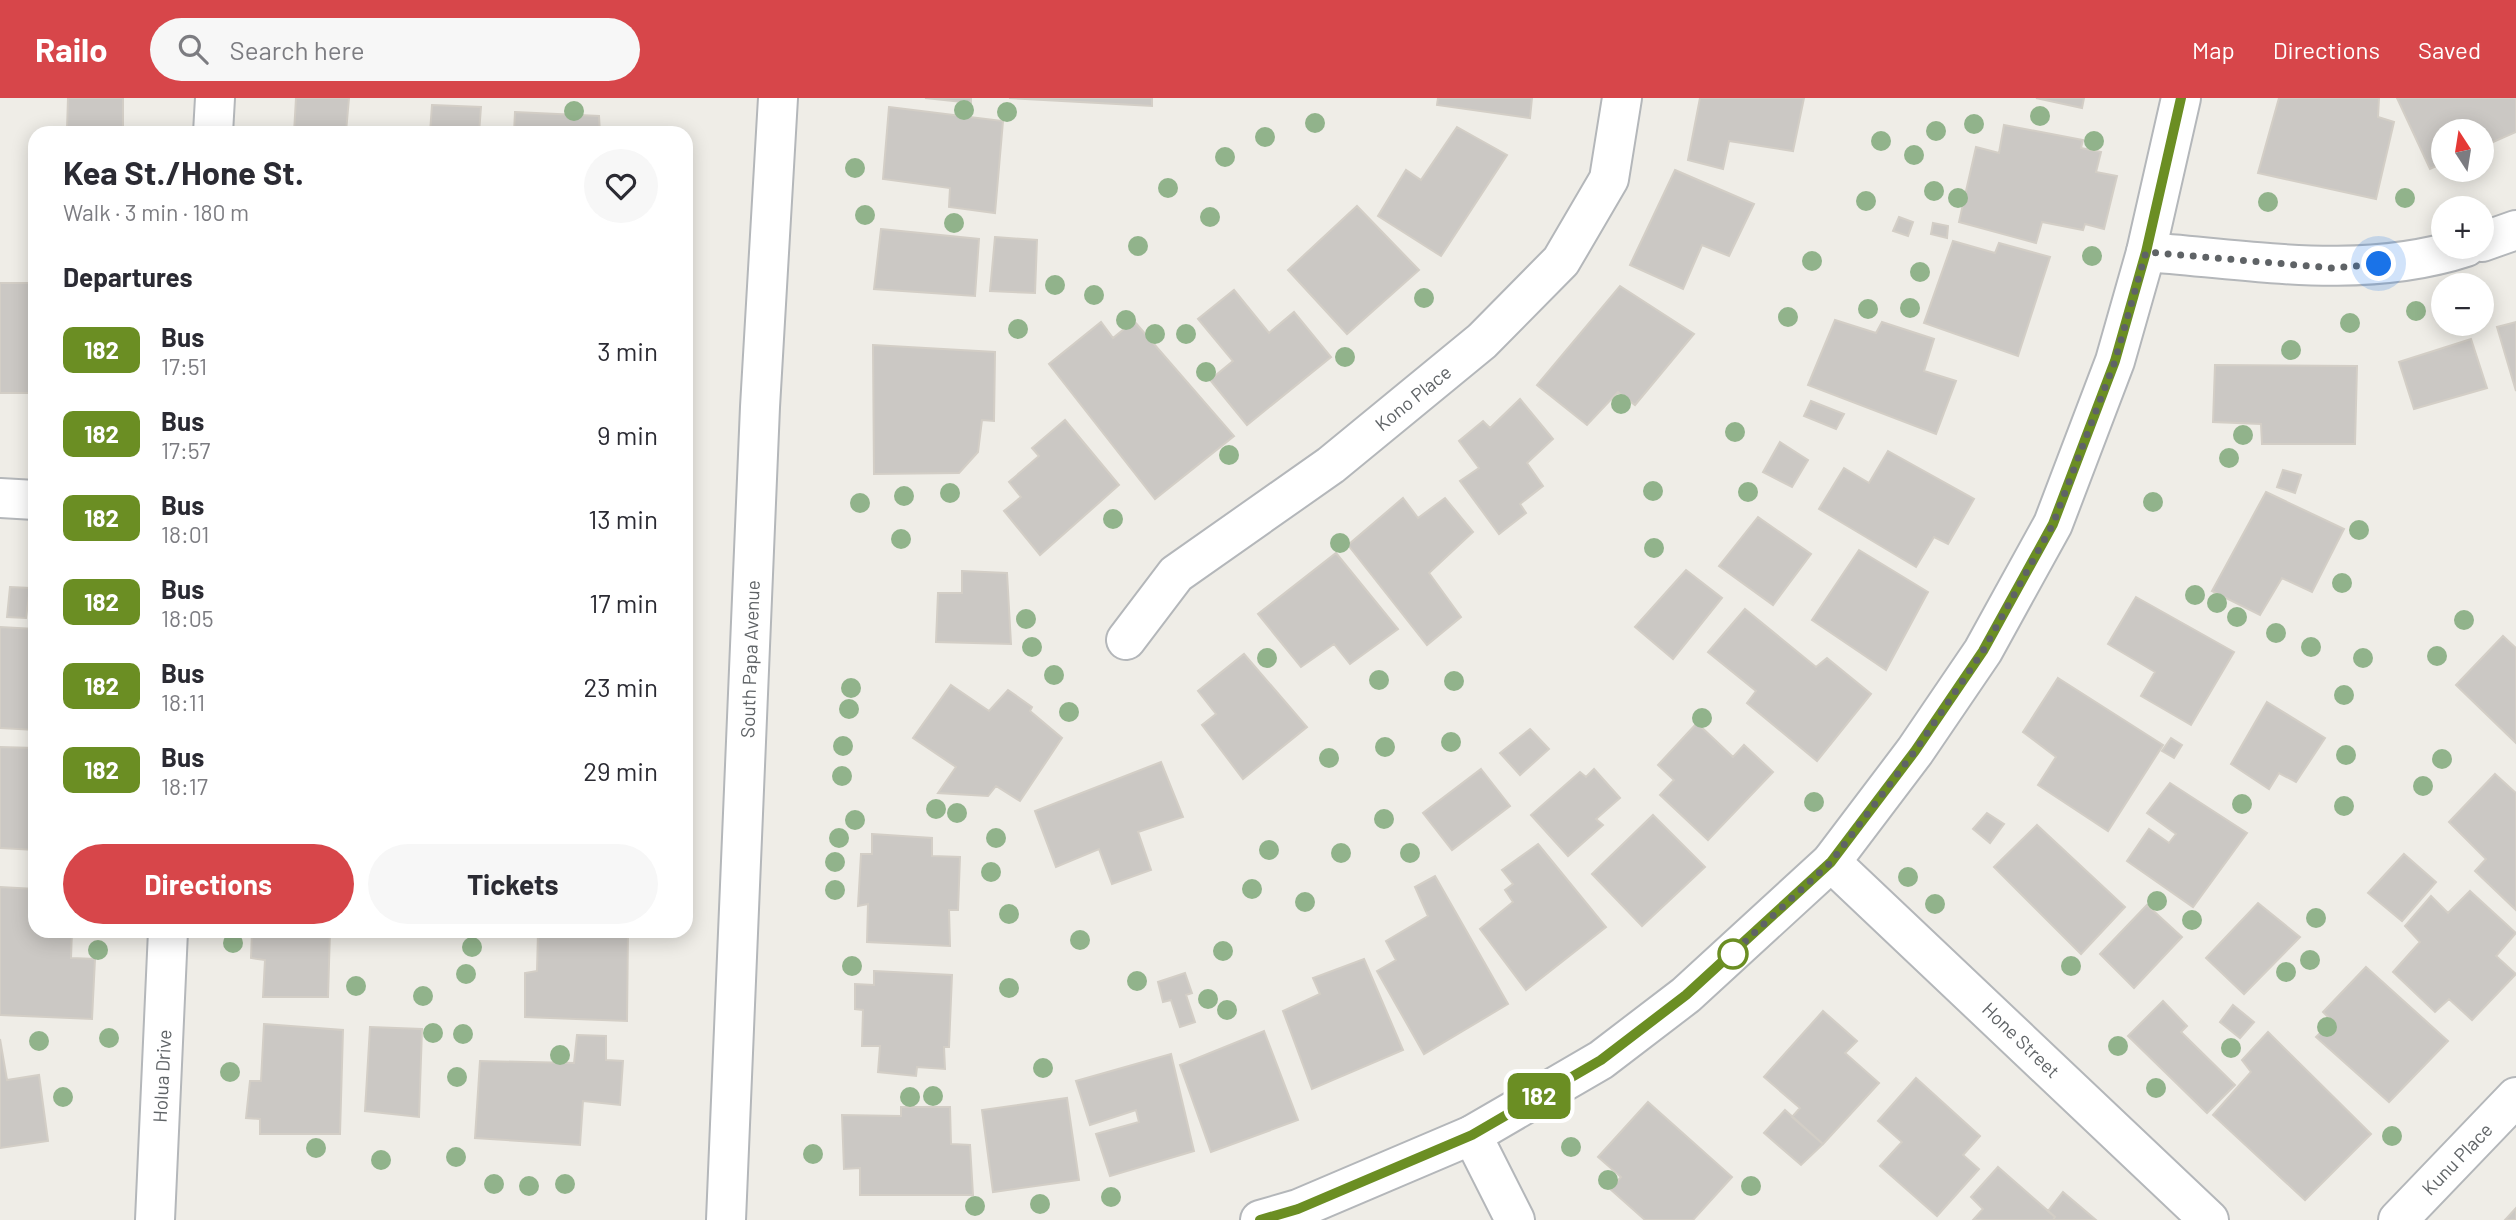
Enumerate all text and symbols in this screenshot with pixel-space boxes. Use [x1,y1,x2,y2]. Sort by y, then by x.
search box [150,18,640,81]
text: Railo [35,29,108,69]
icon: search [174,30,212,68]
text: Search here [230,34,365,65]
text: Map [2192,35,2235,64]
text: Directions [2273,35,2380,64]
text: Saved [2418,35,2481,64]
north arrow [2431,119,2494,182]
map controls [2431,119,2494,336]
button: heart [584,149,658,223]
text: Kea St./Hone St. [63,152,304,192]
button: + [2431,196,2494,259]
text: Walk · 3 min · 180 m [63,198,249,226]
your location [2361,246,2396,281]
text: Departures [63,261,193,292]
button: − [2431,273,2494,336]
text: Bus [161,321,204,352]
text: 182 [84,335,119,364]
text: 3 min [597,335,658,366]
text: 17:51 [161,352,207,380]
street label: Kono Place [1370,360,1455,435]
text: Bus [161,405,204,436]
text: 182 [84,419,119,448]
text: 9 min [597,419,658,450]
text: 17:57 [161,436,210,464]
text: Bus [161,489,204,520]
text: 182 [84,503,119,532]
text: 13 min [588,503,658,534]
text: 18:01 [161,520,209,548]
text: Bus [161,573,204,604]
street label: South Papa Avenue [735,580,764,738]
text: 182 [84,587,119,616]
text: 17 min [589,587,658,618]
text: 18:05 [161,604,214,632]
text: Bus [161,657,204,688]
text: 182 [84,671,119,700]
text: 23 min [583,671,658,702]
text: 18:11 [161,688,205,716]
text: Bus [161,741,204,772]
text: 182 [84,755,119,784]
text: 29 min [583,755,658,786]
text: 18:17 [161,772,208,800]
button: Directions [63,844,354,924]
button: Tickets [368,844,658,924]
unlabelled marker [1718,939,1748,969]
street label: Hone Street [1978,997,2065,1082]
street label: Holua Drive [148,1029,175,1123]
line badge: 182 [1499,1073,1579,1119]
text: 182 [1522,1081,1556,1110]
street label: Kunu Place [2417,1118,2497,1199]

